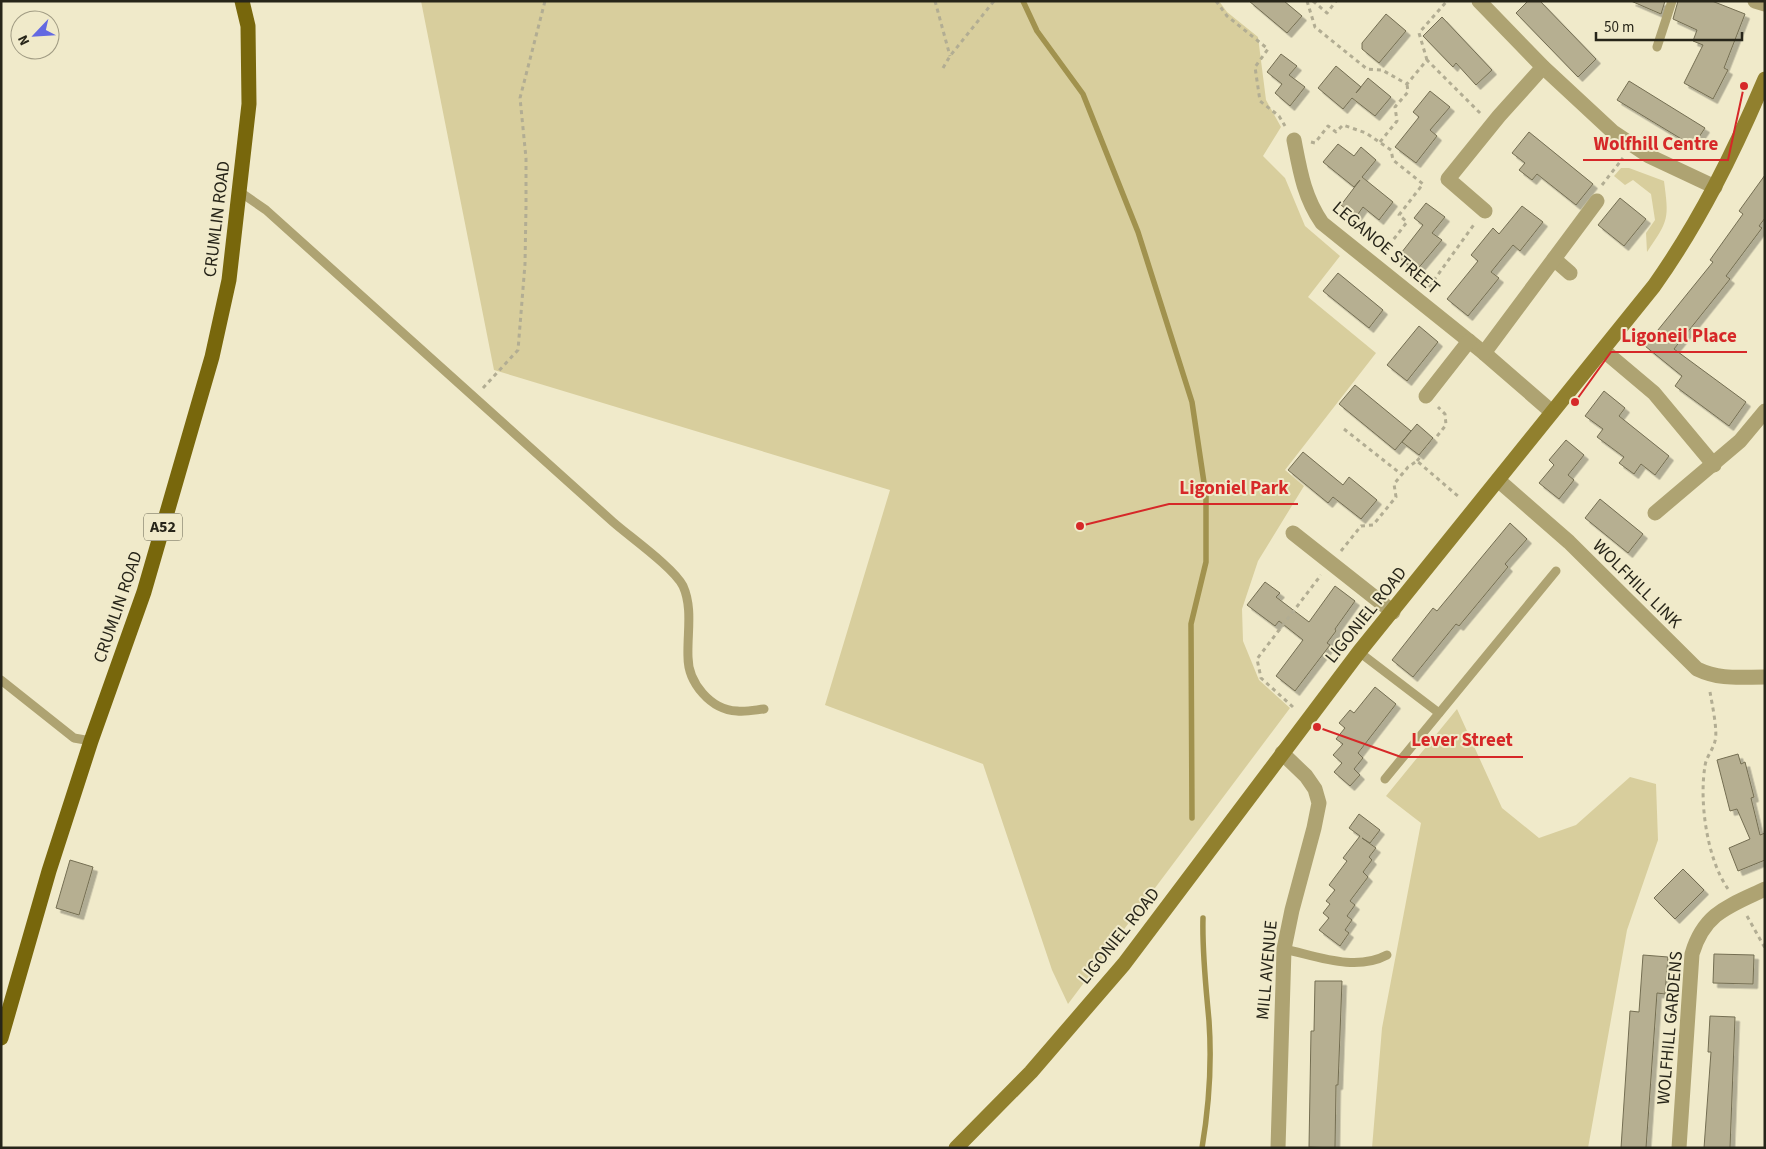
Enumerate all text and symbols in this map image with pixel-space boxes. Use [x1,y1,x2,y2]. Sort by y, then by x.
north arrow [10,10,60,60]
scale bar [1596,10,1742,42]
text: 50 m [1604,17,1634,38]
text: N [13,32,35,49]
callout: Wolfhill Centre [1583,126,1728,160]
text: Wolfhill Centre [1594,131,1719,158]
street label: CRUMLIN ROAD [197,160,237,278]
street label: LEGANOE STREET [1327,196,1445,301]
callout: Ligoneil Place [1611,318,1747,352]
text: Ligoneil Place [1621,323,1737,350]
callout: Ligoniel Park [1169,470,1298,504]
text: Ligoniel Park [1179,475,1289,502]
road number: A52 [144,514,182,540]
street label: WOLFHILL LINK [1587,534,1688,635]
street label: CRUMLIN ROAD [87,548,149,666]
street label: LIGONIEL ROAD [1319,561,1413,669]
callout: Lever Street [1401,723,1523,757]
text: Lever Street [1411,727,1513,754]
street label: LIGONIEL ROAD [1072,882,1166,990]
street label: MILL AVENUE [1250,919,1284,1021]
street label: WOLFHILL GARDENS [1651,950,1689,1106]

